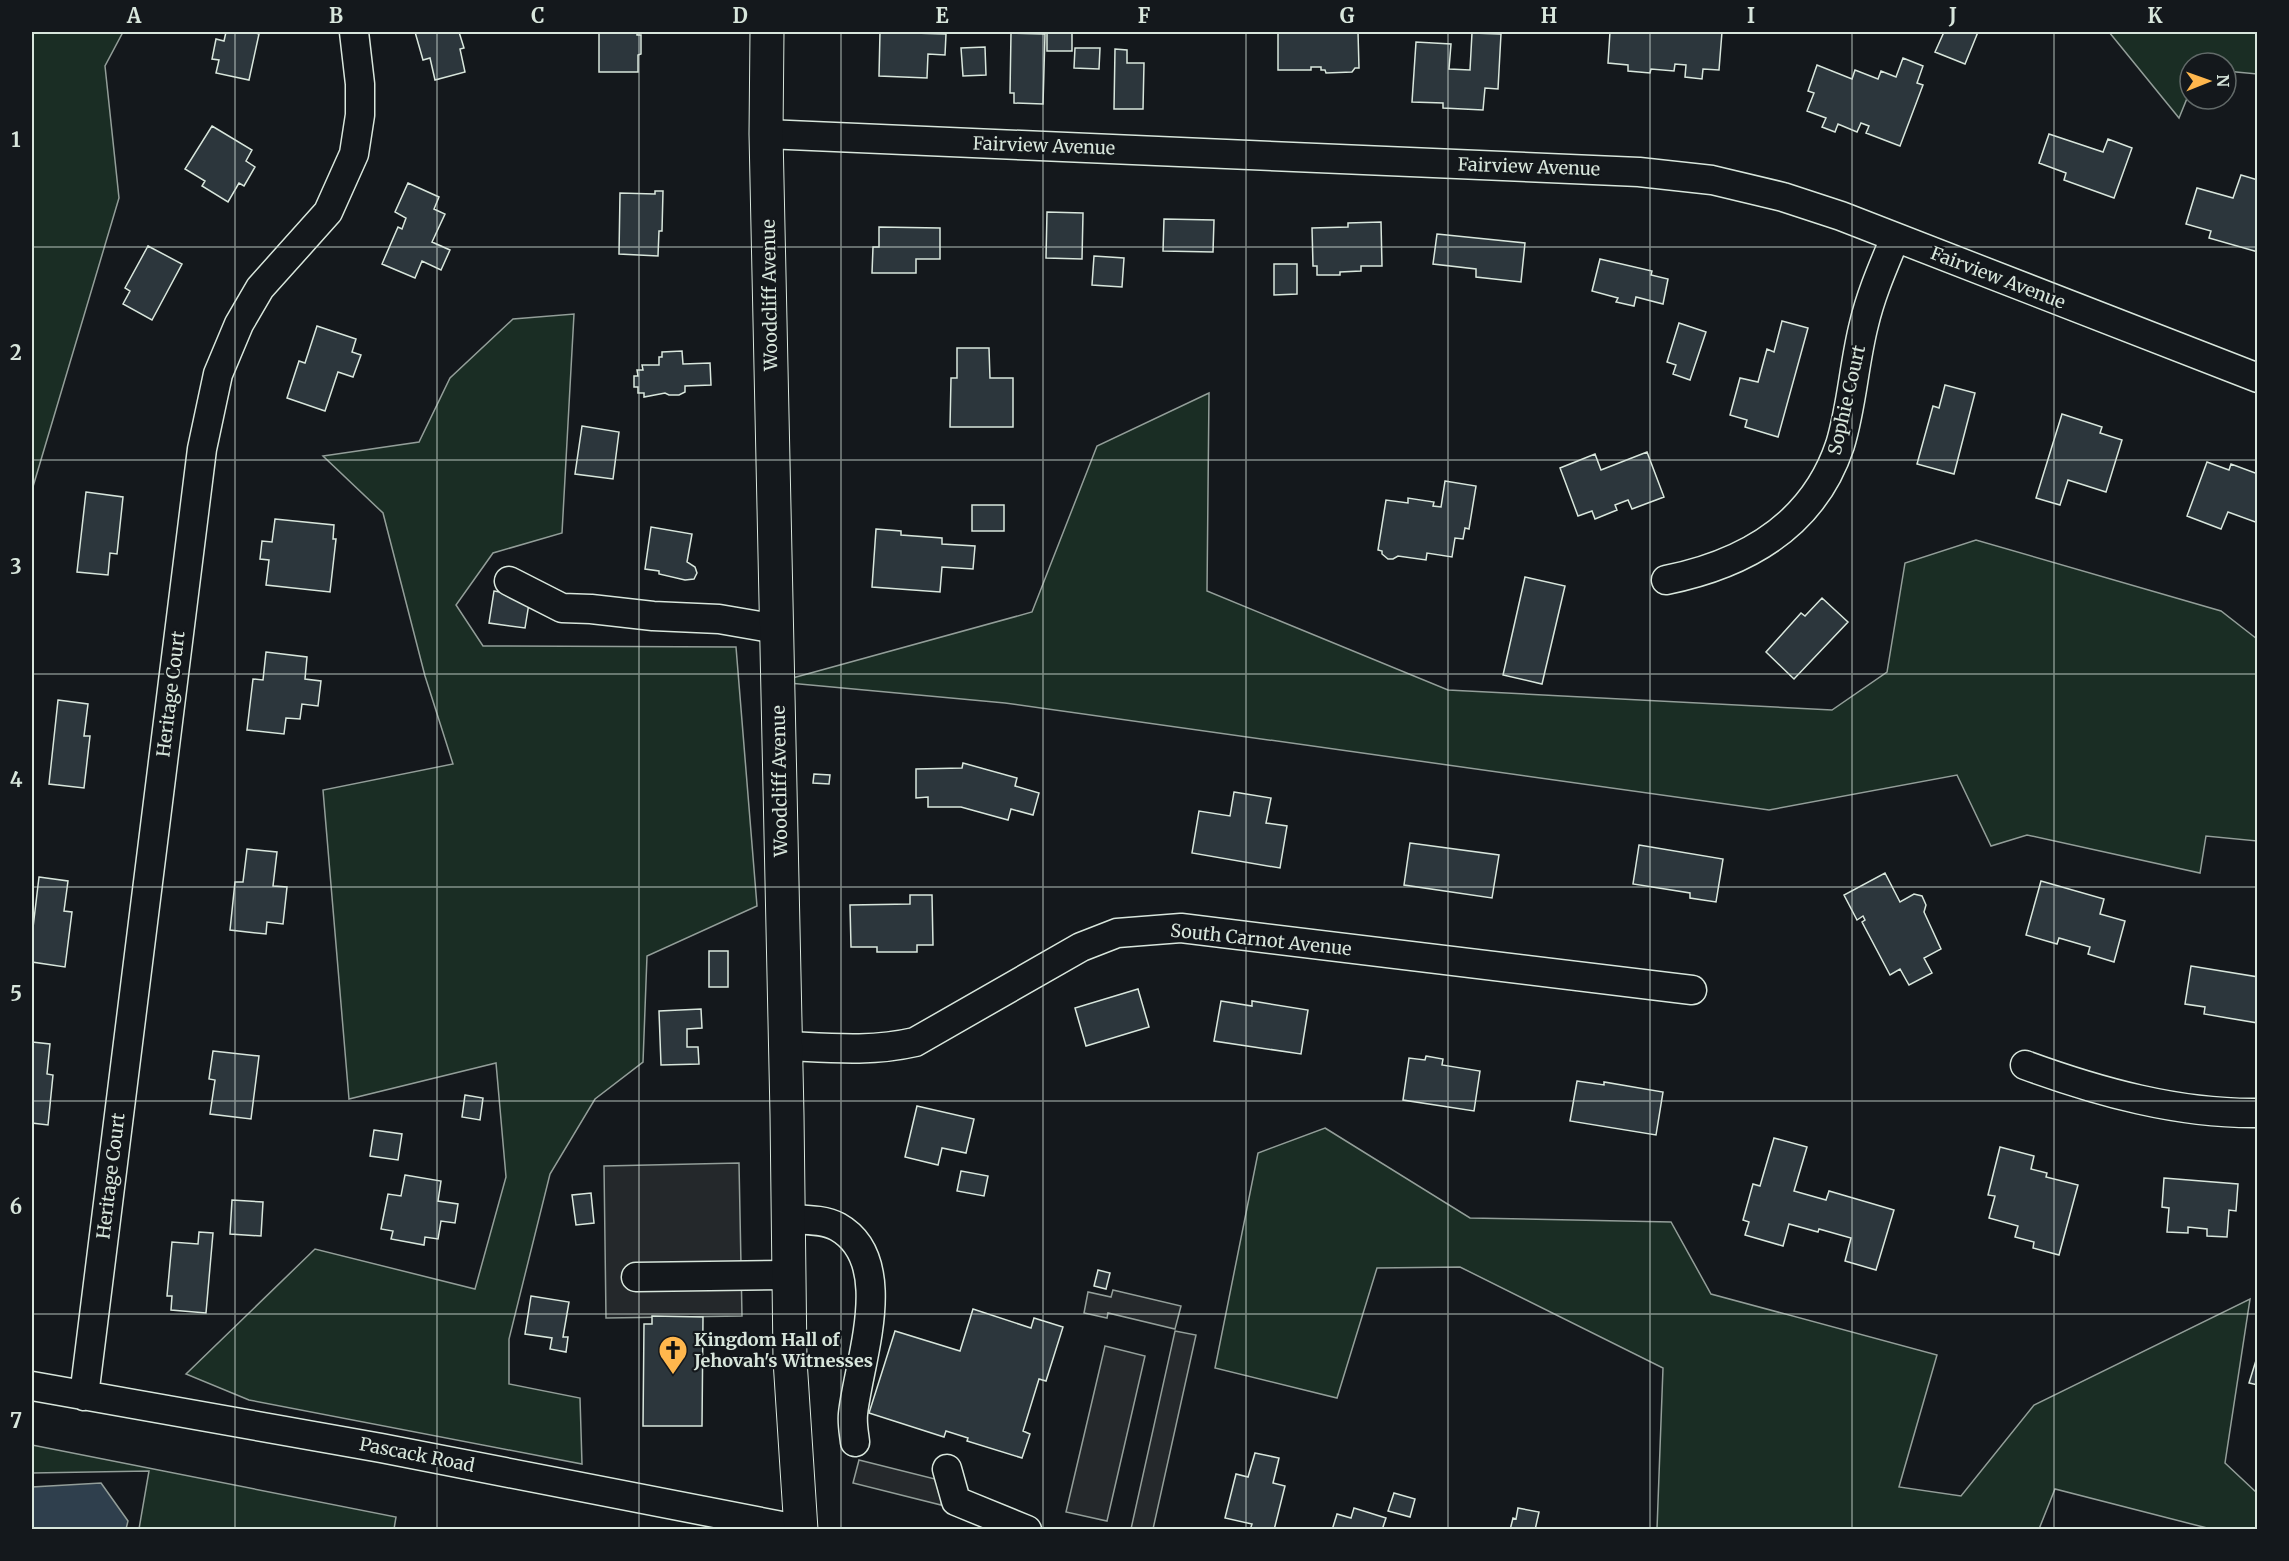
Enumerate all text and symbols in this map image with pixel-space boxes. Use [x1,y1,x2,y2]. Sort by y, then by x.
text: A [126,3,142,28]
text: B [329,3,343,28]
text: C [531,3,545,28]
text: D [732,3,748,28]
text: E [935,3,949,28]
text: F [1138,3,1151,28]
text: G [1340,3,1355,28]
text: H [1541,3,1557,28]
text: I [1747,3,1755,28]
text: J [1948,3,1957,28]
text: K [2148,3,2163,28]
north arrow [2178,51,2238,111]
text: N [2213,74,2233,88]
text: 1 [11,127,21,152]
street label: Fairview Avenue [972,132,1116,159]
street label: Fairview Avenue [1457,153,1601,180]
street label: Woodcliff Avenue [757,219,782,372]
street label: Fairview Avenue [1928,241,2069,314]
text: 2 [10,340,22,365]
street label: Sophie Court [1823,343,1870,457]
text: 3 [10,554,22,579]
street label: Heritage Court [151,630,190,758]
street label: Woodcliff Avenue [767,705,792,858]
text: 4 [10,767,23,792]
street label: South Carnot Avenue [1169,919,1353,960]
text: 5 [10,981,22,1006]
street label: Heritage Court [91,1112,130,1240]
text: 6 [10,1194,22,1219]
place label: Kingdom Hall of Jehovah's Witnesses [693,1328,873,1372]
church icon: Kingdom Hall of Jehovah's Witnesses [657,1334,689,1376]
text: 7 [10,1408,22,1433]
street label: Pascack Road [358,1432,477,1477]

